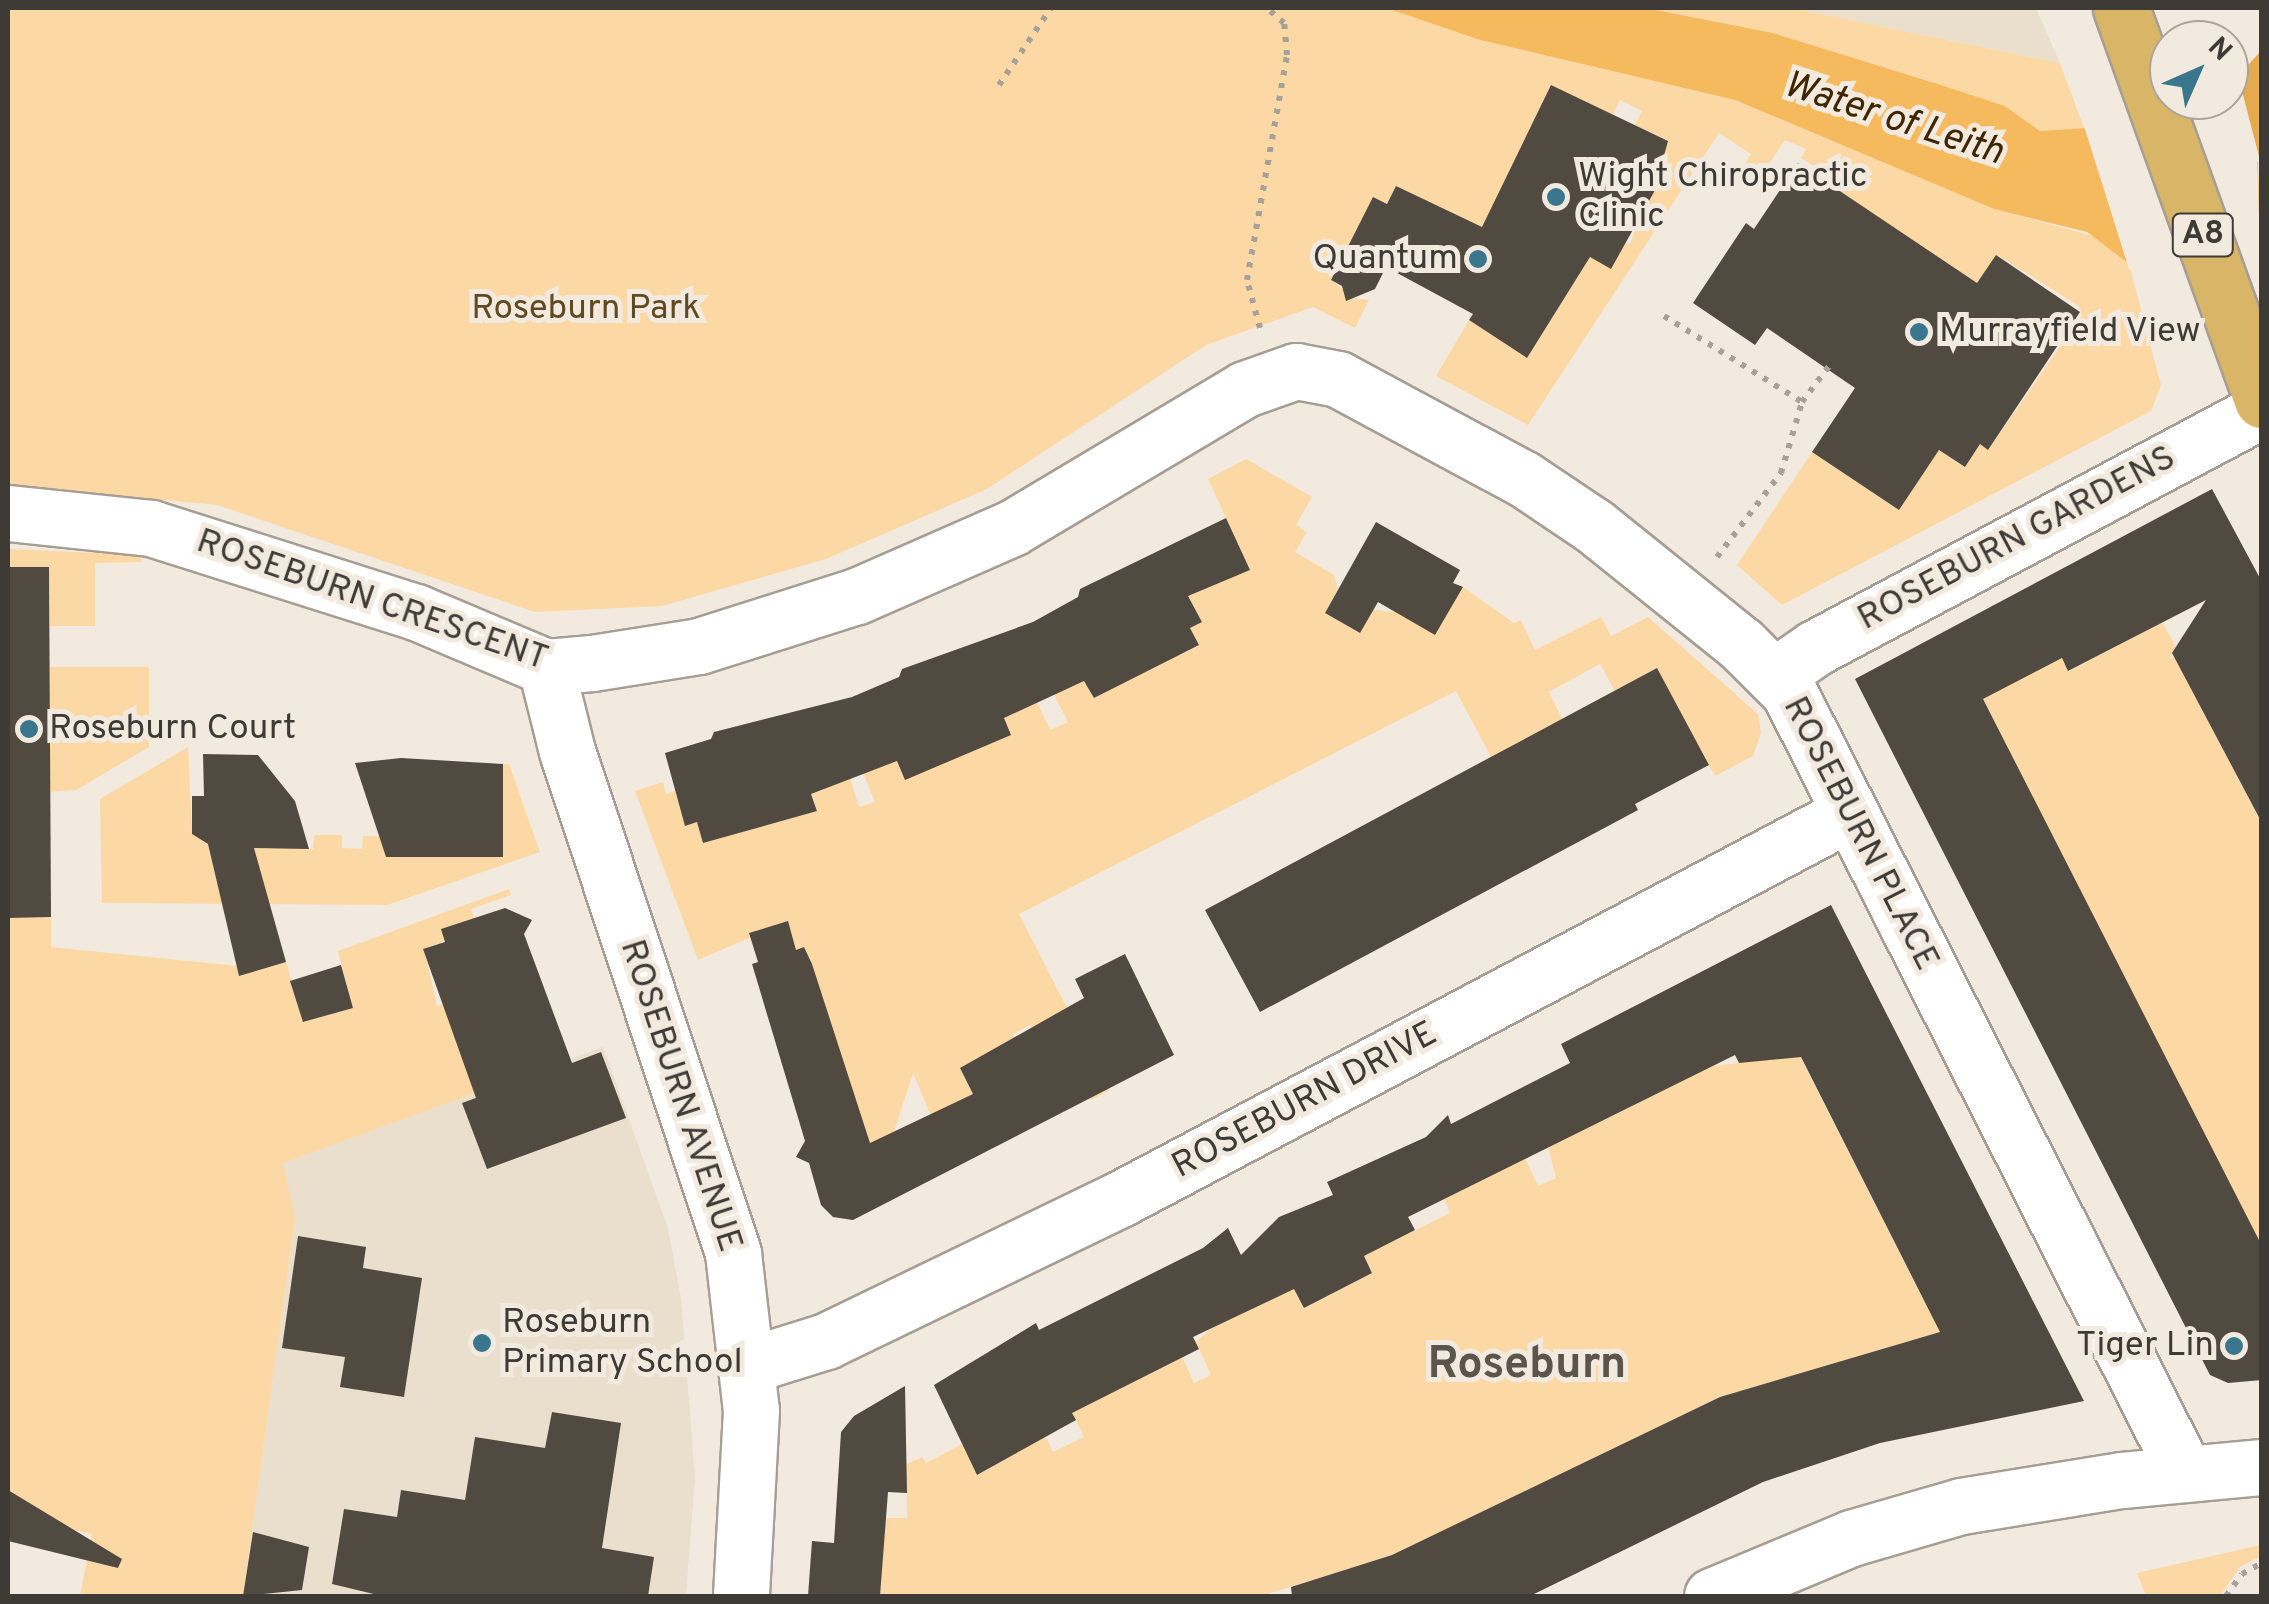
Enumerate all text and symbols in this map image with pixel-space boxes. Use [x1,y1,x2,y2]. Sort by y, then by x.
north arrow [2149,20,2249,120]
text: N [2199,30,2239,70]
water label: Water of Leith [1777,63,2009,177]
place label: Wight Chiropractic Clinic [1578,156,1867,238]
marker: Wight Chiropractic Clinic [1543,184,1569,210]
road number: A8 [2170,208,2236,262]
place label: Quantum [1313,238,1458,280]
marker: Quantum [1467,248,1489,270]
park label: Roseburn Park [471,288,701,330]
place label: Murrayfield View [1939,311,2202,353]
marker: Murrayfield View [1908,321,1930,343]
street label: ROSEBURN GARDENS [1851,437,2183,641]
street label: ROSEBURN CRESCENT [191,521,553,681]
street label: ROSEBURN PLACE [1773,690,1947,978]
place label: Roseburn Court [49,708,296,750]
marker: Roseburn Court [18,718,40,740]
street label: ROSEBURN AVENUE [610,934,750,1258]
street label: ROSEBURN DRIVE [1166,1014,1444,1188]
place label: Roseburn Primary School [502,1302,743,1384]
place label: Tiger Lin [2076,1325,2214,1367]
marker: Roseburn Primary School [471,1332,493,1354]
marker: Tiger Lin [2223,1335,2245,1357]
district label: Roseburn [1428,1339,1626,1393]

